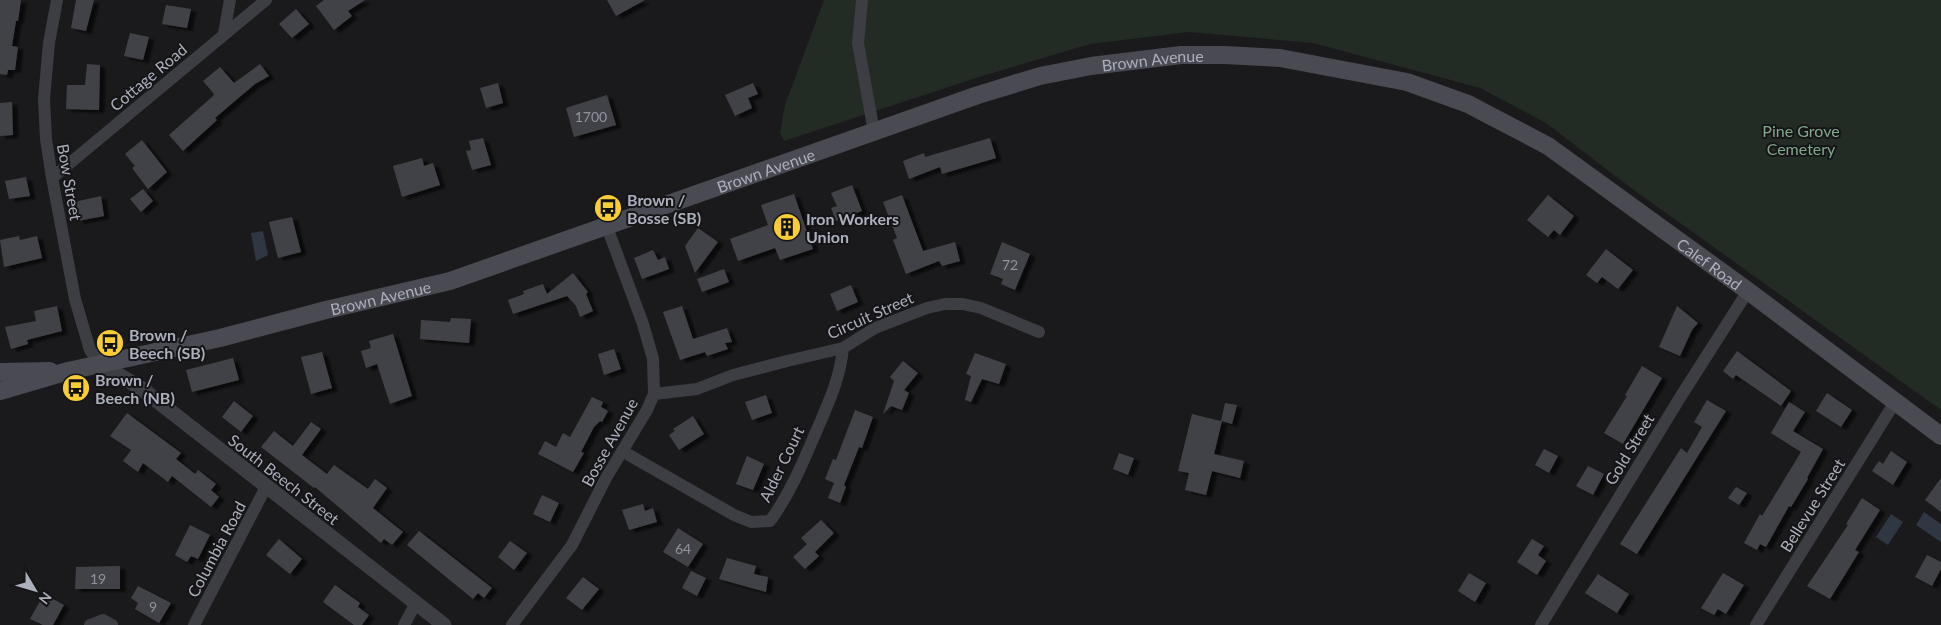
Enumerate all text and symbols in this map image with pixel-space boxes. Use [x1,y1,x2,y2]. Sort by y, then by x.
street label: Cottage Road [106,39,190,115]
street label: Brown Avenue [1100,46,1204,74]
house number: 1700 [575,108,607,125]
park label: Pine Grove Cemetery [1762,121,1840,158]
street label: Bow Street [54,142,86,222]
street label: Brown Avenue [714,144,817,196]
place label: Brown / Bosse (SB) [627,190,701,227]
bus stop icon: Brown / Bosse (SB) [593,193,623,223]
place label: Iron Workers Union [806,209,899,246]
building icon: Iron Workers Union [772,212,802,242]
street label: Calef Road [1674,233,1746,293]
house number: 72 [1002,256,1018,273]
street label: Brown Avenue [328,276,433,318]
street label: Circuit Street [824,287,916,342]
place label: Brown / Beech (SB) [129,325,205,362]
bus stop icon: Brown / Beech (SB) [95,328,125,358]
place label: Brown / Beech (NB) [95,370,175,407]
bus stop icon: Brown / Beech (NB) [61,373,91,403]
street label: Bosse Avenue [577,394,641,490]
street label: Gold Street [1600,410,1658,488]
street label: Alder Court [755,423,808,505]
street label: South Beech Street [225,430,343,528]
street label: Bellevue Street [1776,455,1848,555]
street label: Columbia Road [183,498,249,600]
house number: 64 [675,540,691,557]
north arrow [10,565,60,615]
house number: 19 [90,570,106,587]
text: N [36,589,56,608]
house number: 9 [149,598,157,615]

